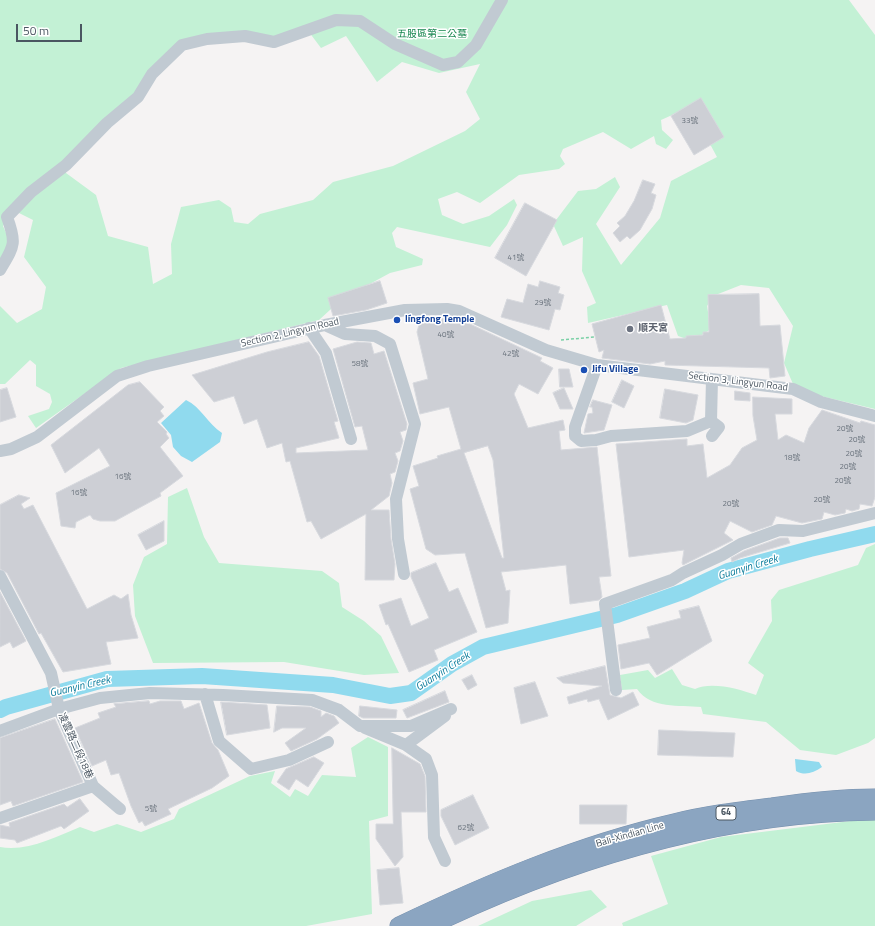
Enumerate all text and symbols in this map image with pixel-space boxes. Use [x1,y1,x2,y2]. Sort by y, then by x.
scale bar [18,16,84,42]
text: 50 m [23,21,49,40]
park label: 五股區第二公墓 [397,29,467,41]
house number: 33號 [682,116,698,126]
house number: 41號 [508,253,524,263]
house number: 29號 [535,298,551,308]
place label: língfong Temple [405,314,474,326]
marker: língfong Temple [392,315,402,325]
street label: Section 2, Lingyun Road [240,316,340,350]
place label: 順天宮 [638,323,668,335]
marker: 順天宮 [625,324,635,334]
house number: 40號 [438,330,454,340]
house number: 42號 [503,349,519,359]
house number: 58號 [352,359,368,369]
place label: Jifu Village [592,364,638,376]
marker: Jifu Village [579,365,589,375]
street label: Section 3, Lingyun Road [688,370,788,394]
house number: 20號 [837,424,853,434]
house number: 20號 [849,435,865,445]
house number: 20號 [846,449,862,459]
house number: 18號 [784,453,800,463]
house number: 20號 [840,462,856,472]
house number: 16號 [115,472,131,482]
house number: 20號 [835,476,851,486]
house number: 16號 [71,488,87,498]
house number: 20號 [814,495,830,505]
house number: 20號 [723,499,739,509]
water label: Guanyin Creek [717,553,779,583]
water label: Guanyin Creek [414,650,472,694]
water label: Guanyin Creek [48,674,112,700]
street label: 凌雲路二段18巷 [55,711,95,781]
house number: 5號 [145,804,157,814]
road number: 64 [716,806,736,820]
street label: Bali-Xindian Line [595,820,665,850]
house number: 62號 [458,823,474,833]

